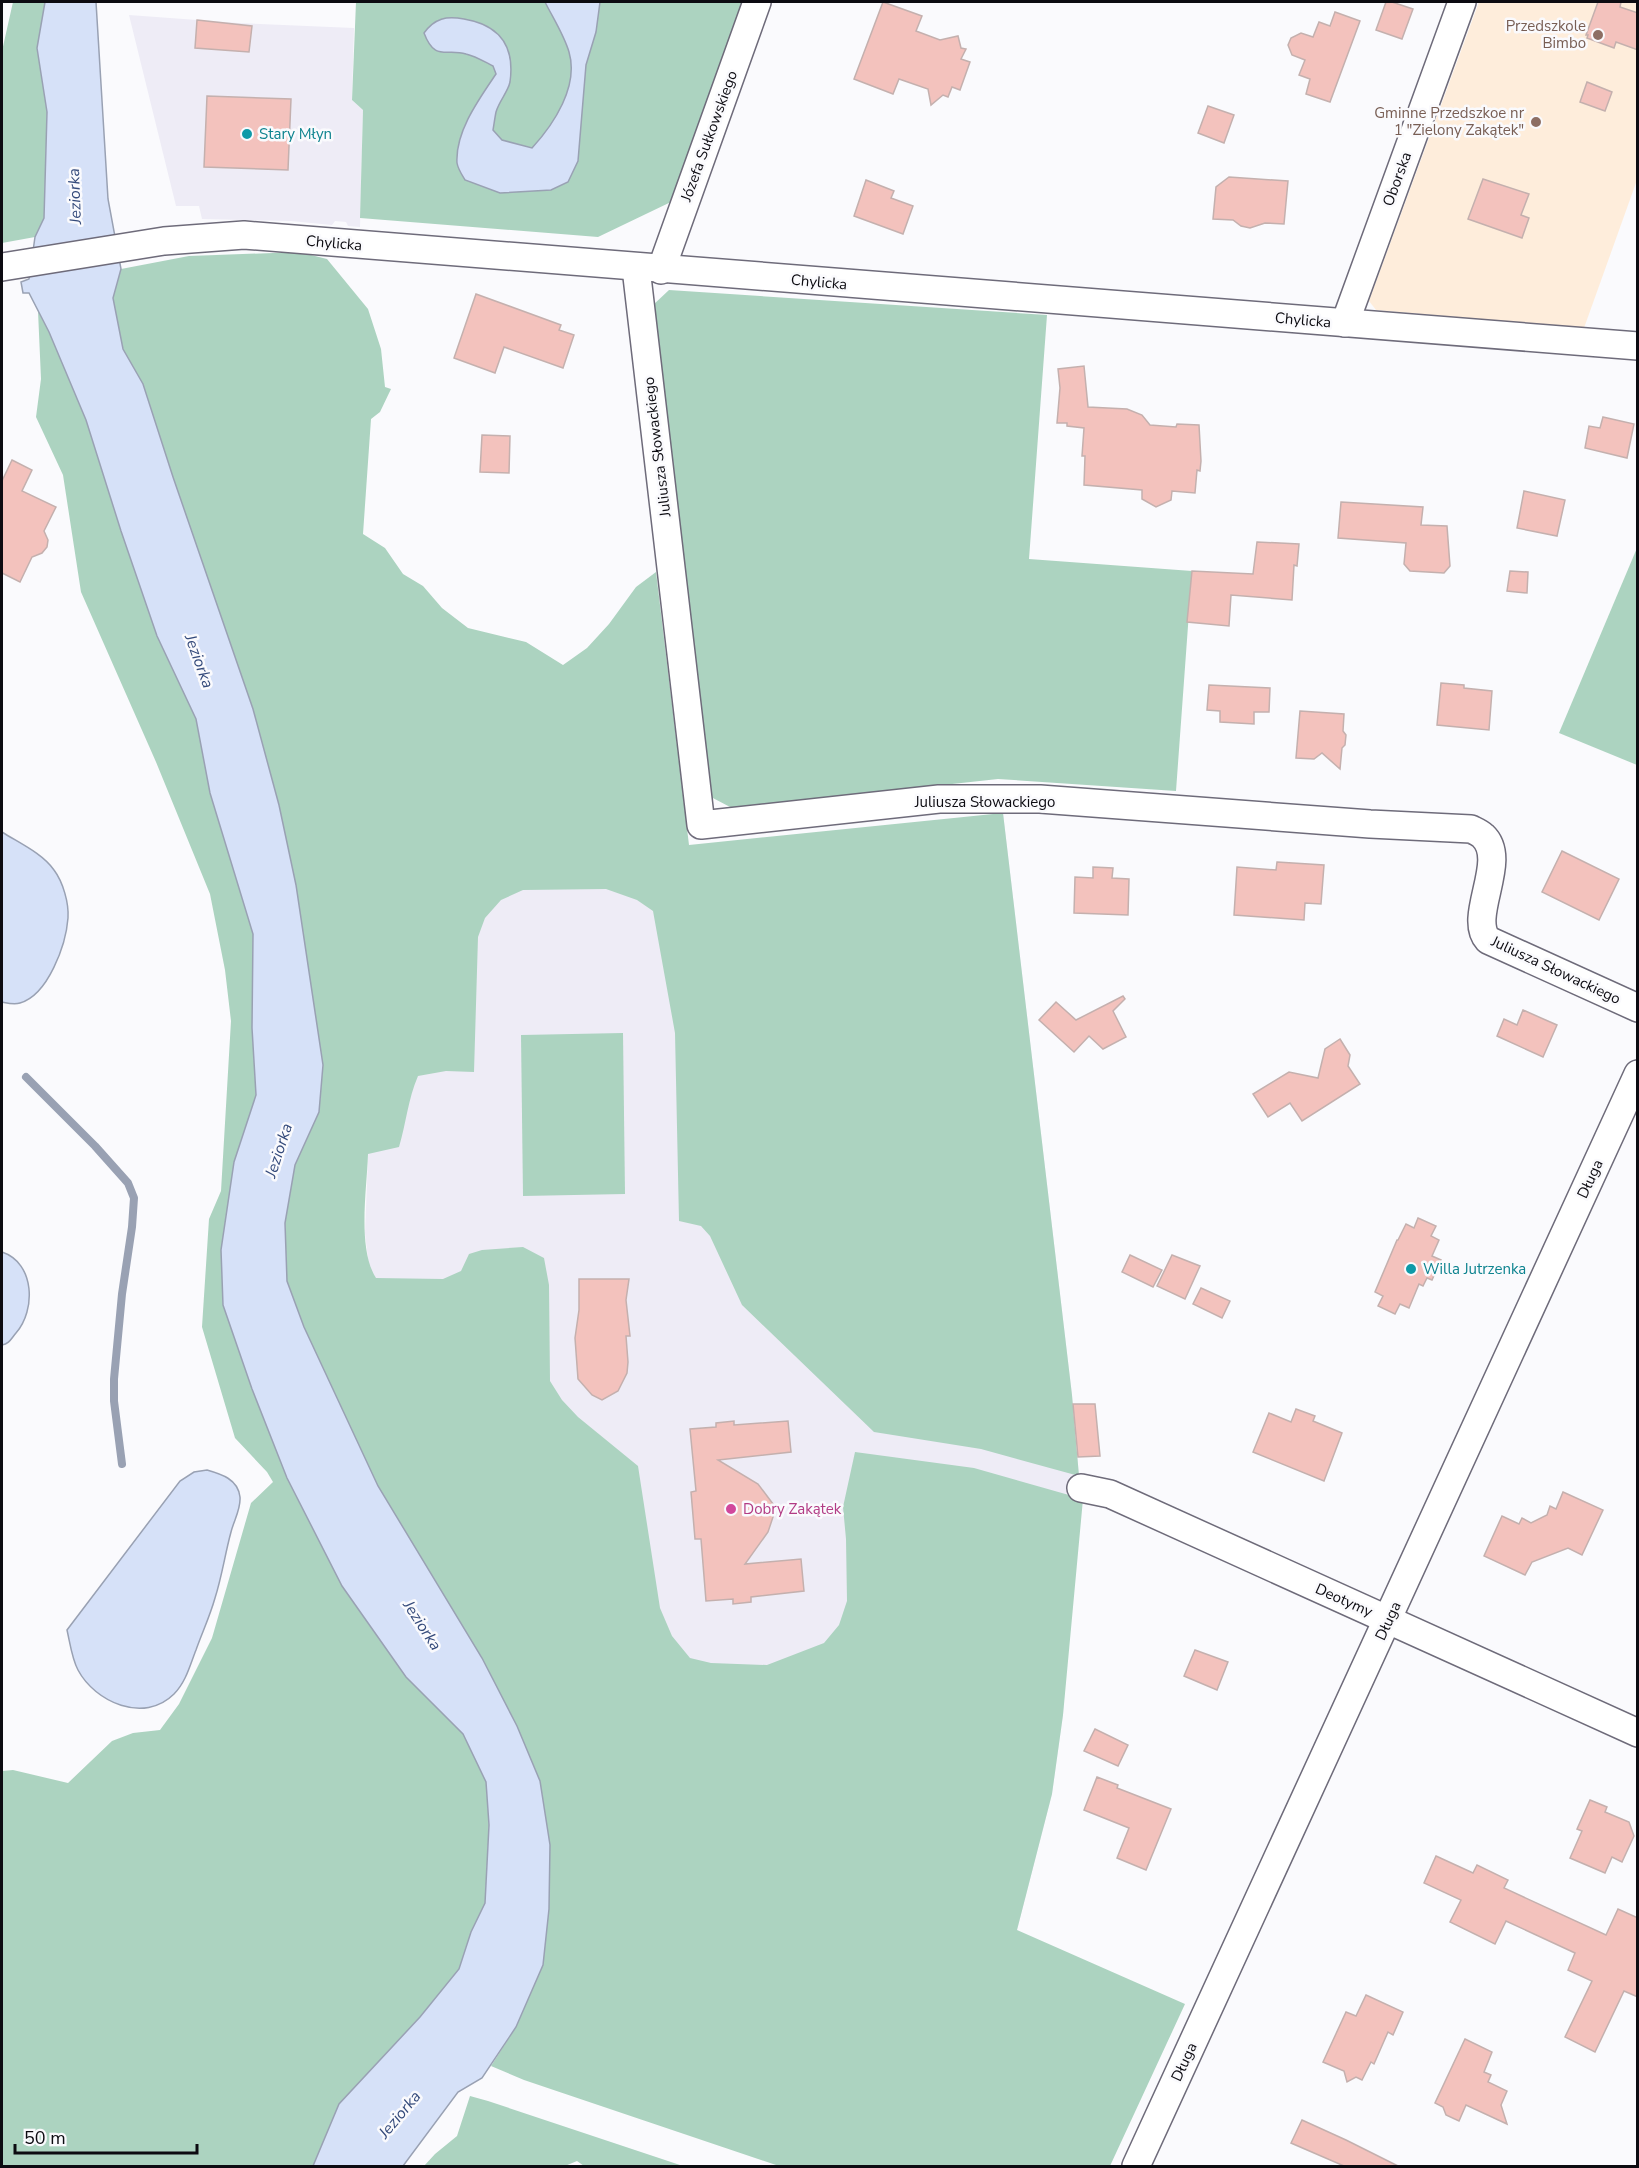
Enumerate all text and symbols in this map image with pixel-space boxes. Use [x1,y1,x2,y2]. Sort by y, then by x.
place label: Przedszkole Bimbo [1506,16,1586,53]
marker: Przedszkole Bimbo [1591,28,1605,42]
street label: Józefa Sułkowskiego [676,68,742,205]
place label: Gminne Przedszkoe nr 1 "Zielony Zakątek" [1374,103,1525,140]
marker: Gminne Przedszkoe nr 1 "Zielony Zakątek" [1529,115,1543,129]
place label: Stary Młyn [259,124,332,144]
marker: Stary Młyn [240,127,254,141]
street label: Oborska [1378,149,1416,209]
water label: Jeziorka [63,168,87,225]
street label: Chylicka [305,231,363,255]
street label: Chylicka [790,270,848,294]
street label: Chylicka [1274,308,1332,332]
street label: Juliusza Słowackiego [639,376,676,519]
water label: Jeziorka [179,630,219,691]
street label: Juliusza Słowackiego [914,792,1055,812]
street label: Juliusza Słowackiego [1487,931,1624,1009]
water label: Jeziorka [260,1120,298,1181]
street label: Długa [1572,1156,1608,1202]
place label: Willa Jutrzenka [1423,1259,1526,1279]
marker: Willa Jutrzenka [1404,1262,1418,1276]
place label: Dobry Zakątek [743,1499,842,1519]
marker: Dobry Zakątek [724,1502,738,1516]
street label: Deotymy [1312,1578,1376,1622]
water label: Jeziorka [397,1595,447,1655]
street label: Długa [1370,1598,1406,1644]
street label: Długa [1166,2039,1202,2085]
water label: Jeziorka [373,2086,426,2144]
scale bar [15,2117,196,2155]
text: 50 m [24,2126,66,2150]

